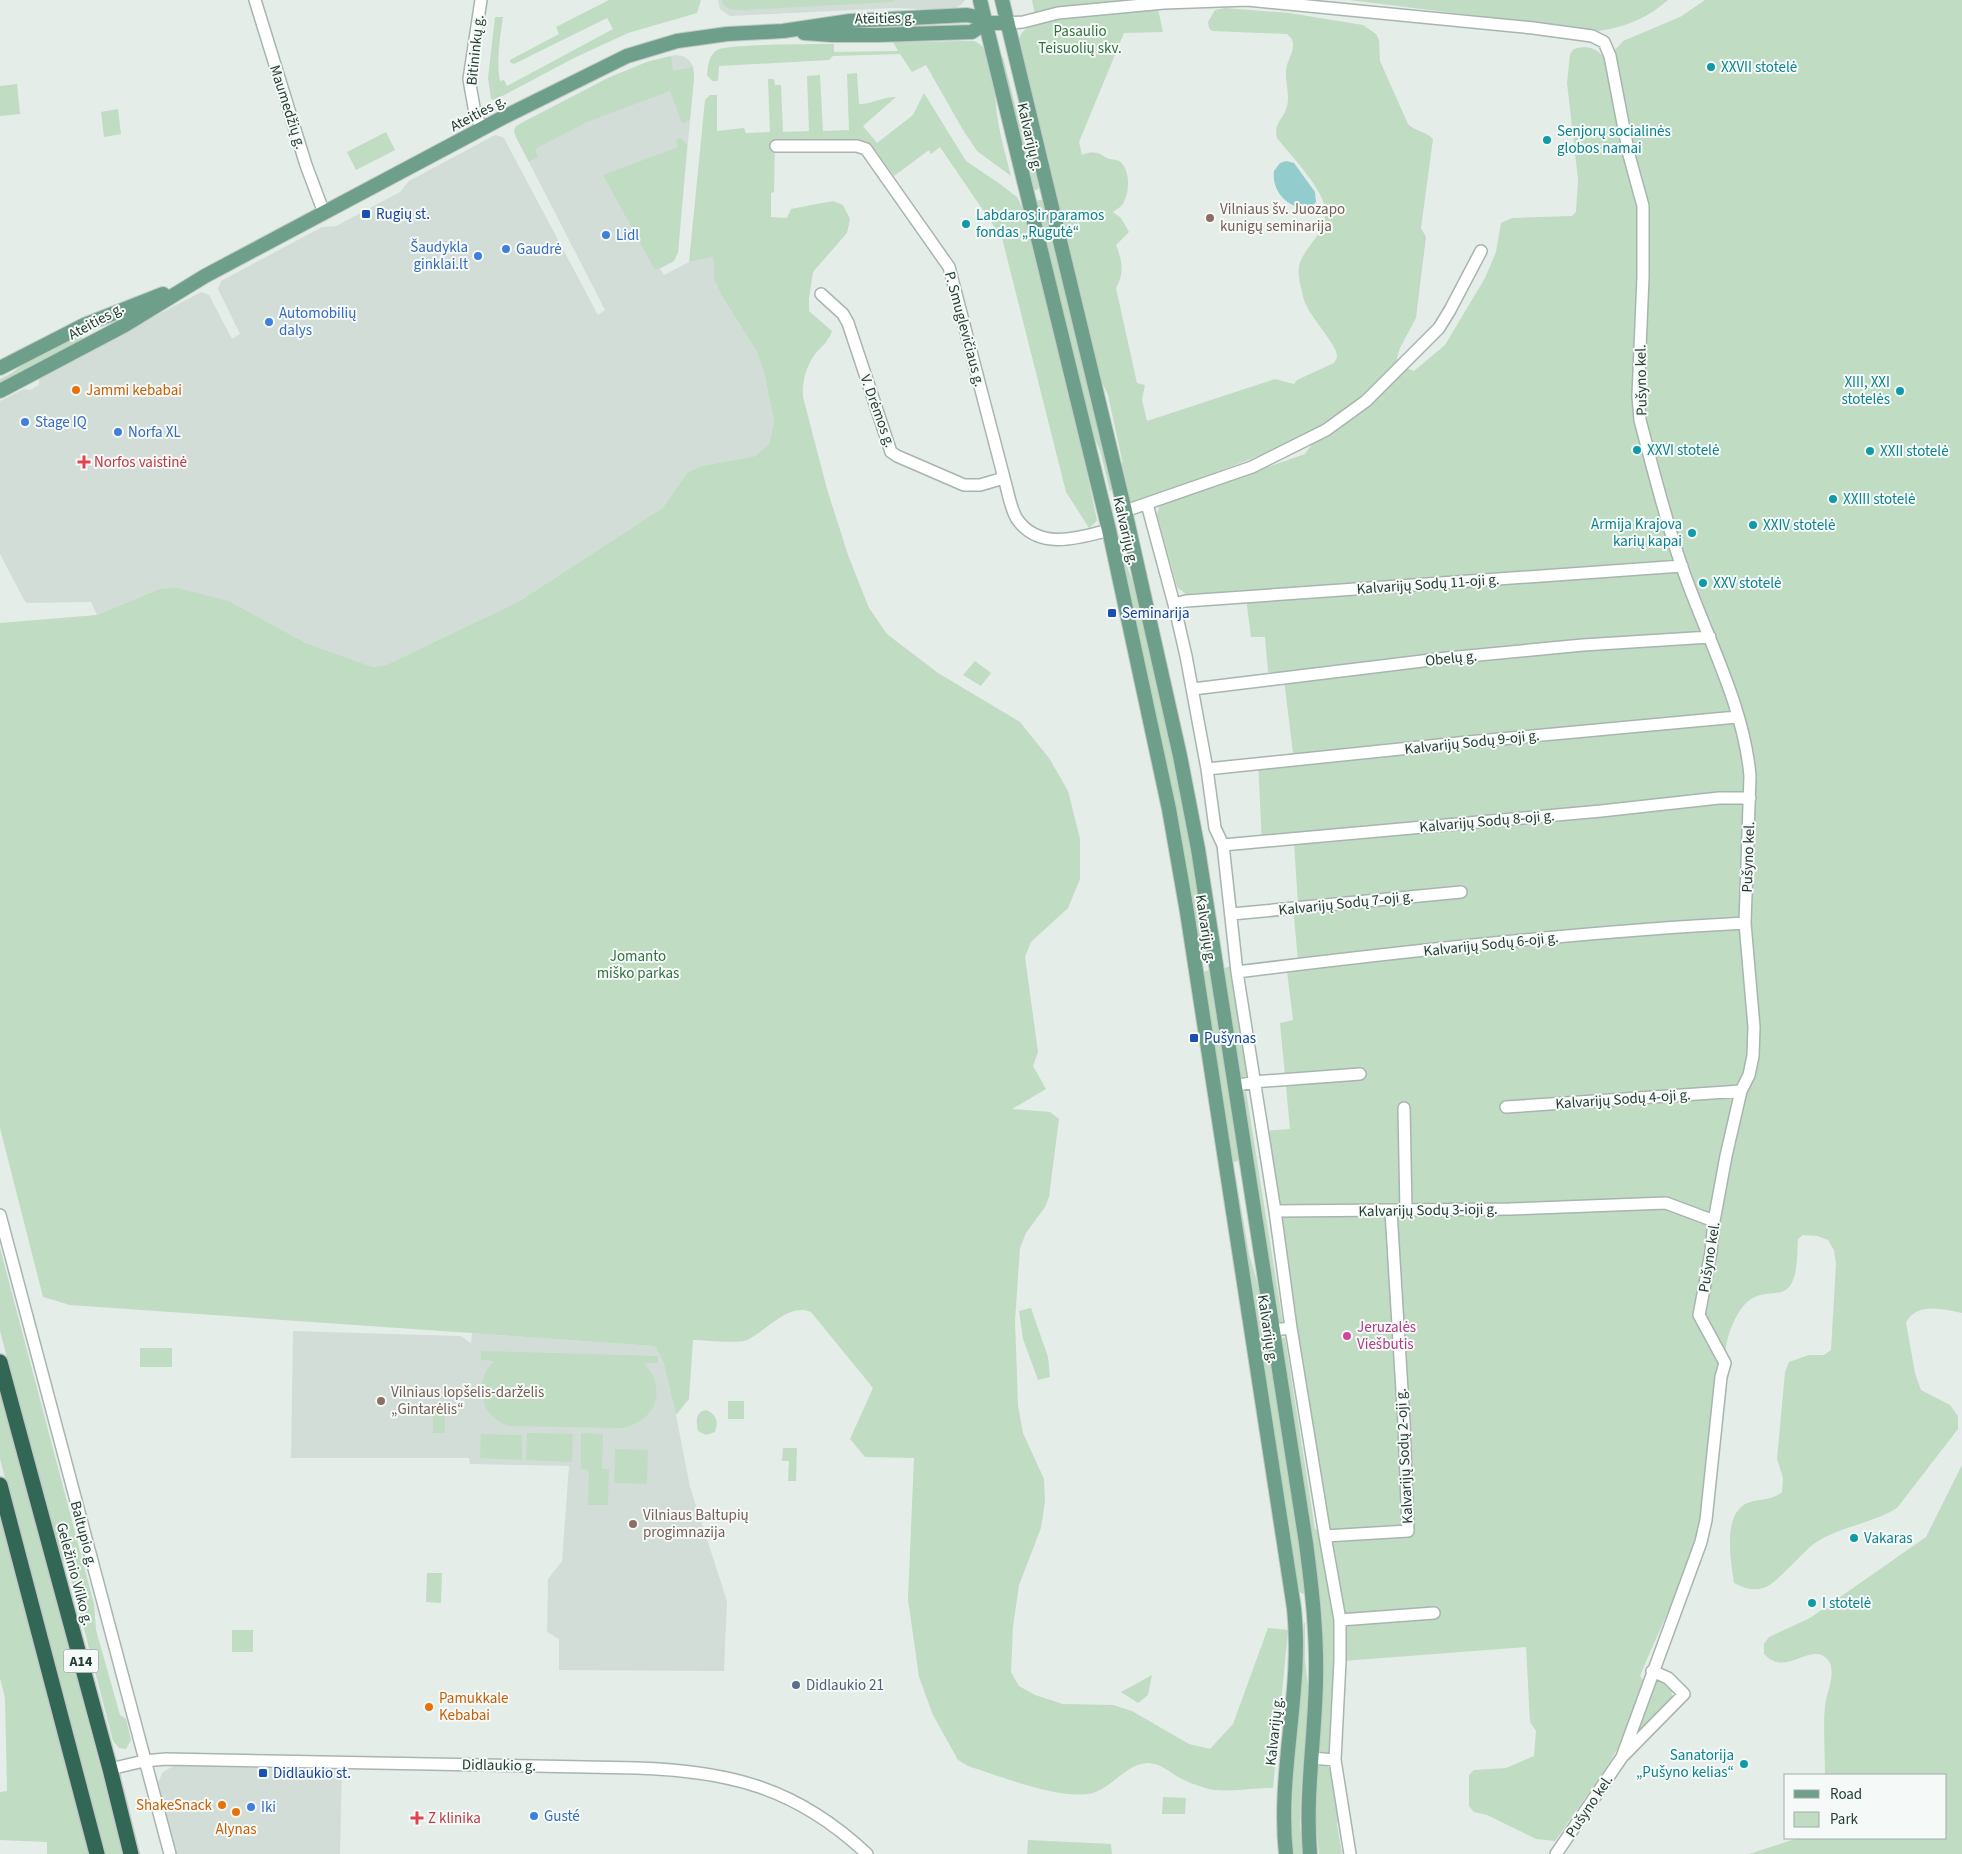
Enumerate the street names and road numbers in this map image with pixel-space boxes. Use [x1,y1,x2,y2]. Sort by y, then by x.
street label: Ateities g. [854,7,916,30]
street label: Bitininkų g. [461,14,490,86]
street label: Maumedžių g. [264,62,311,152]
street label: Ateities g. [446,90,510,137]
street label: Kalvarijų g. [1011,101,1048,173]
street label: P. Smuglevičiaus g. [939,269,990,389]
street label: Ateities g. [65,298,128,345]
street label: Pušyno kel. [1630,344,1653,416]
street label: V. Drėmos g. [855,372,900,451]
street label: Kalvarijų g. [1107,495,1144,567]
street label: Kalvarijų Sodų 11-oji g. [1356,569,1500,600]
street label: Obelų g. [1424,645,1478,672]
street label: Kalvarijų Sodų 9-oji g. [1403,725,1541,760]
street label: Kalvarijų Sodų 8-oji g. [1419,805,1556,838]
street label: Pušyno kel. [1737,821,1760,893]
street label: Kalvarijų Sodų 7-oji g. [1277,886,1415,921]
street label: Kalvarijų g. [1190,893,1221,965]
street label: Kalvarijų Sodų 6-oji g. [1422,927,1560,962]
street label: Kalvarijų Sodų 4-oji g. [1555,1084,1691,1115]
street label: Kalvarijų Sodų 3-ioji g. [1358,1199,1498,1222]
street label: Pušyno kel. [1694,1220,1725,1294]
street label: Kalvarijų g. [1252,1293,1283,1365]
street label: Kalvarijų Sodų 2-oji g. [1390,1388,1419,1524]
street label: Baltupio g. [65,1499,102,1570]
street label: Geležinio Vilko g. [51,1520,98,1628]
road number: A14 [64,1650,98,1672]
street label: Kalvarijų g. [1260,1695,1289,1767]
street label: Didlaukio g. [462,1754,536,1777]
street label: Pušyno kel. [1561,1771,1618,1842]

